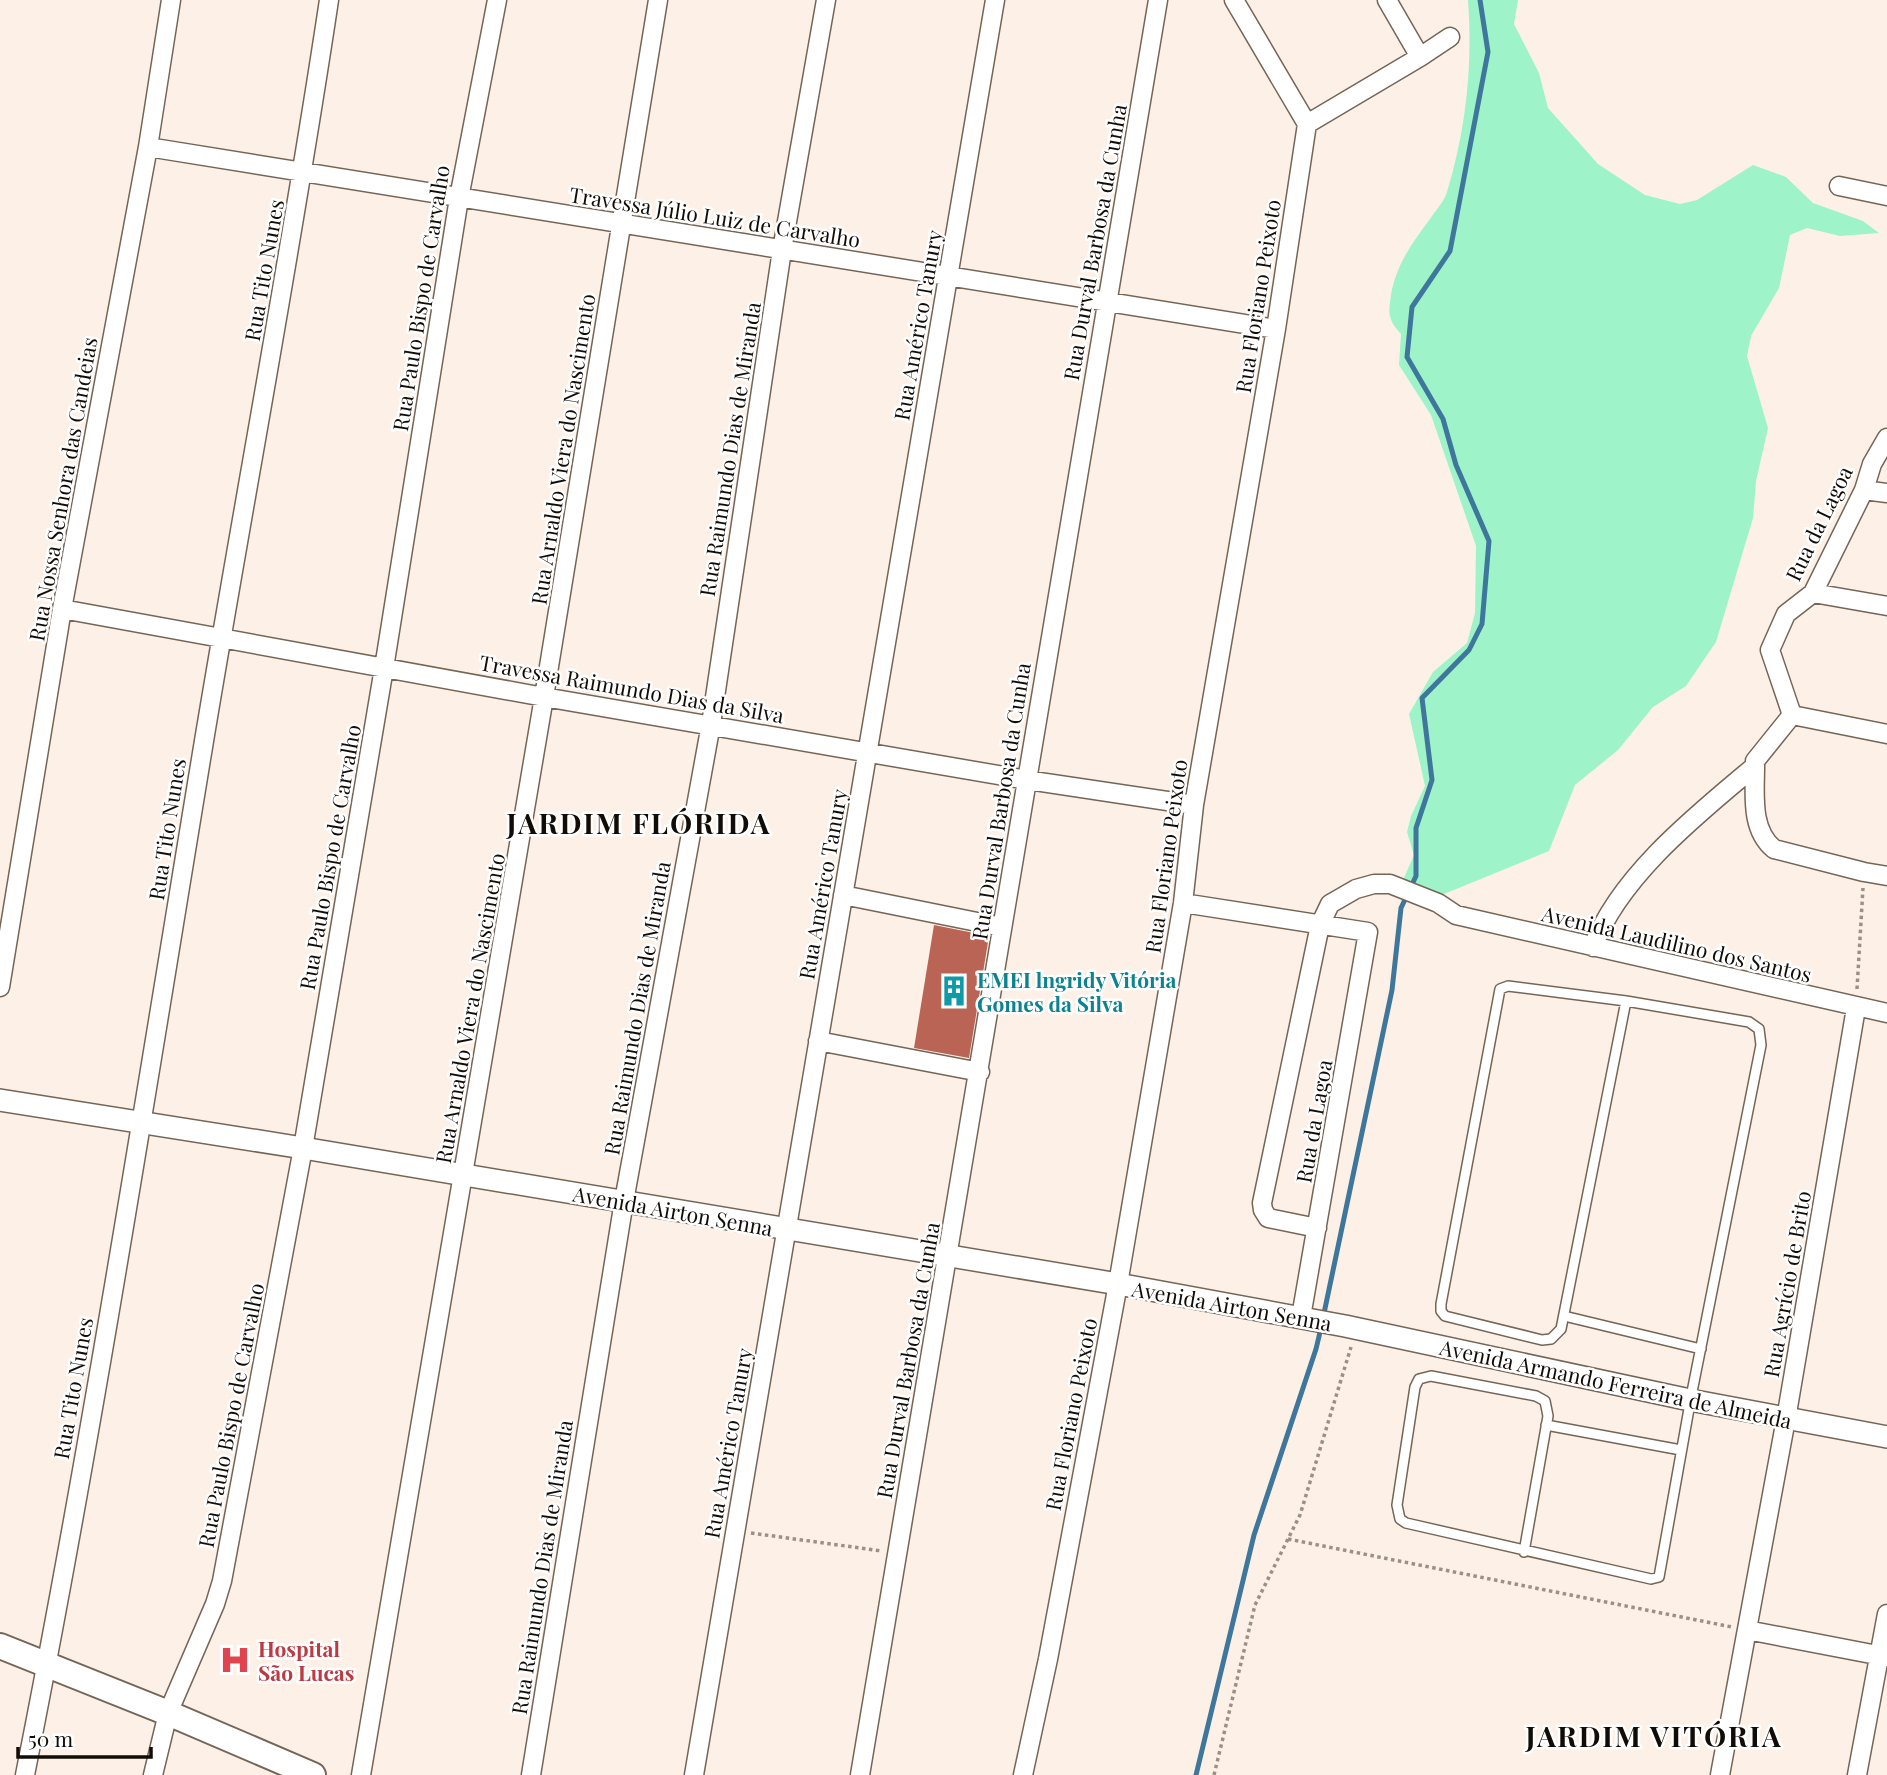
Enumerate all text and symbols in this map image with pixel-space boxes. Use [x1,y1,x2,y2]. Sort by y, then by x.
street label: Rua Durval Barbosa da Cunha [1056,101,1132,382]
street label: Rua Paulo Bispo de Carvalho [385,163,455,433]
street label: Travessa Júlio Luiz de Carvalho [568,179,862,253]
street label: Rua Tito Nunes [237,197,289,343]
street label: Rua Floriano Peixoto [1228,197,1286,395]
street label: Rua Américo Tanury [886,227,948,422]
street label: Rua Arnaldo Viera do Nascimento [524,291,600,607]
street label: Rua Raimundo Dias de Miranda [692,299,766,598]
street label: Rua Nossa Senhora das Candeias [21,335,103,643]
street label: Rua da Lagoa [1778,460,1858,585]
street label: Travessa Raimundo Dias da Silva [478,647,787,729]
street label: Rua Durval Barbosa da Cunha [964,660,1036,941]
street label: Rua Paulo Bispo de Carvalho [292,722,366,992]
street label: Rua Tito Nunes [141,756,191,902]
street label: Rua Floriano Peixoto [1138,757,1192,955]
street label: Rua Américo Tanury [791,786,853,981]
district label: JARDIM FLÓRIDA [506,804,771,841]
street label: Rua Arnaldo Viera do Nascimento [428,851,510,1165]
street label: Rua Raimundo Dias de Miranda [596,858,676,1157]
street label: Avenida Laudilino dos Santos [1538,898,1815,988]
place label: EMEI lngridy Vitória Gomes da Silva [977,965,1177,1017]
building icon: EMEI lngridy Vitória Gomes da Silva [937,974,971,1008]
street label: Rua da Lagoa [1288,1057,1338,1185]
street label: Avenida Airton Senna [570,1178,776,1241]
street label: Rua Agrício de Brito [1756,1189,1816,1379]
street label: Rua Durval Barbosa da Cunha [869,1219,945,1500]
street label: Avenida Airton Senna [1129,1273,1335,1336]
street label: Rua Paulo Bispo de Carvalho [191,1280,269,1550]
street label: Rua Tito Nunes [46,1315,98,1461]
street label: Rua Floriano Peixoto [1038,1315,1102,1513]
street label: Avenida Armando Ferreira de Almeida [1436,1332,1795,1434]
street label: Rua Américo Tanury [696,1345,758,1540]
street label: Rua Raimundo Dias de Miranda [504,1417,578,1716]
place label: Hospital São Lucas [258,1634,354,1686]
hospital icon: Hospital São Lucas [218,1643,252,1677]
scale bar [18,1716,150,1760]
district label: JARDIM VITÓRIA [1524,1717,1783,1754]
text: 50 m [28,1724,74,1752]

